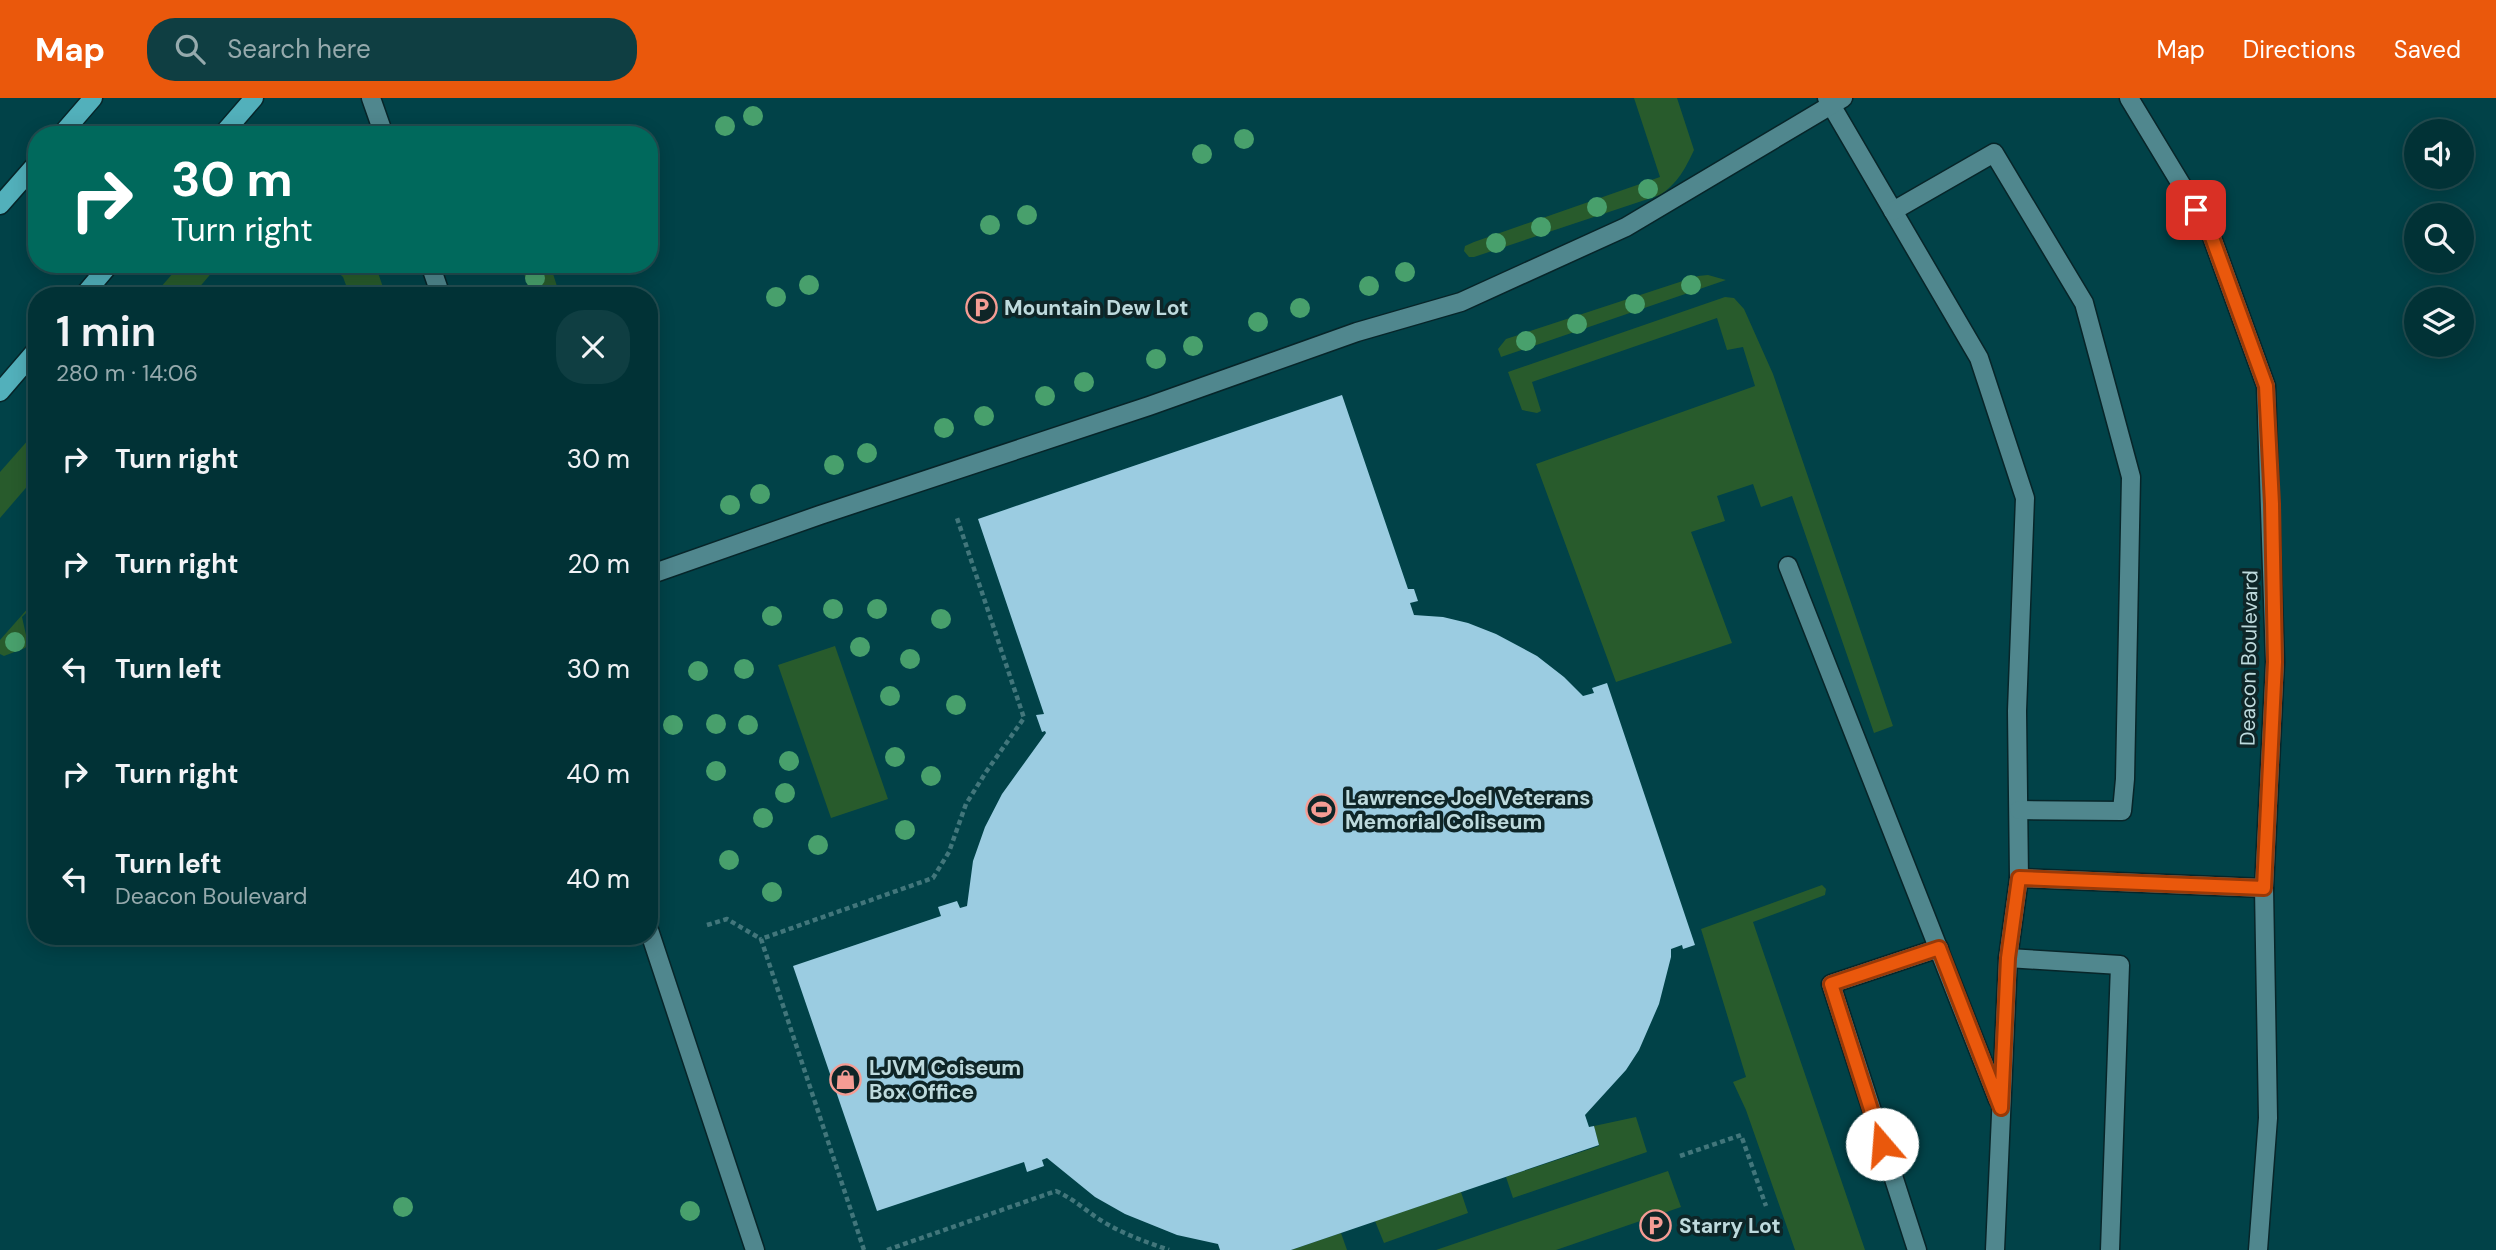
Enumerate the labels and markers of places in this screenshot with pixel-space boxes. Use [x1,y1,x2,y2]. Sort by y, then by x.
pin [2166,180,2226,240]
parking icon: Mountain Dew Lot [964,291,998,325]
place label: Mountain Dew Lot [1004,294,1188,322]
place label: Lawrence Joel Veterans Memorial Coliseum [1345,784,1590,836]
sports icon: Lawrence Joel Veterans Memorial Coliseum [1305,793,1339,827]
place label: LJVM Coiseum Box Office [869,1054,1021,1106]
shop icon: LJVM Coiseum Box Office [829,1063,863,1097]
parking icon: Starry Lot [1639,1209,1673,1243]
place label: Starry Lot [1679,1212,1781,1240]

